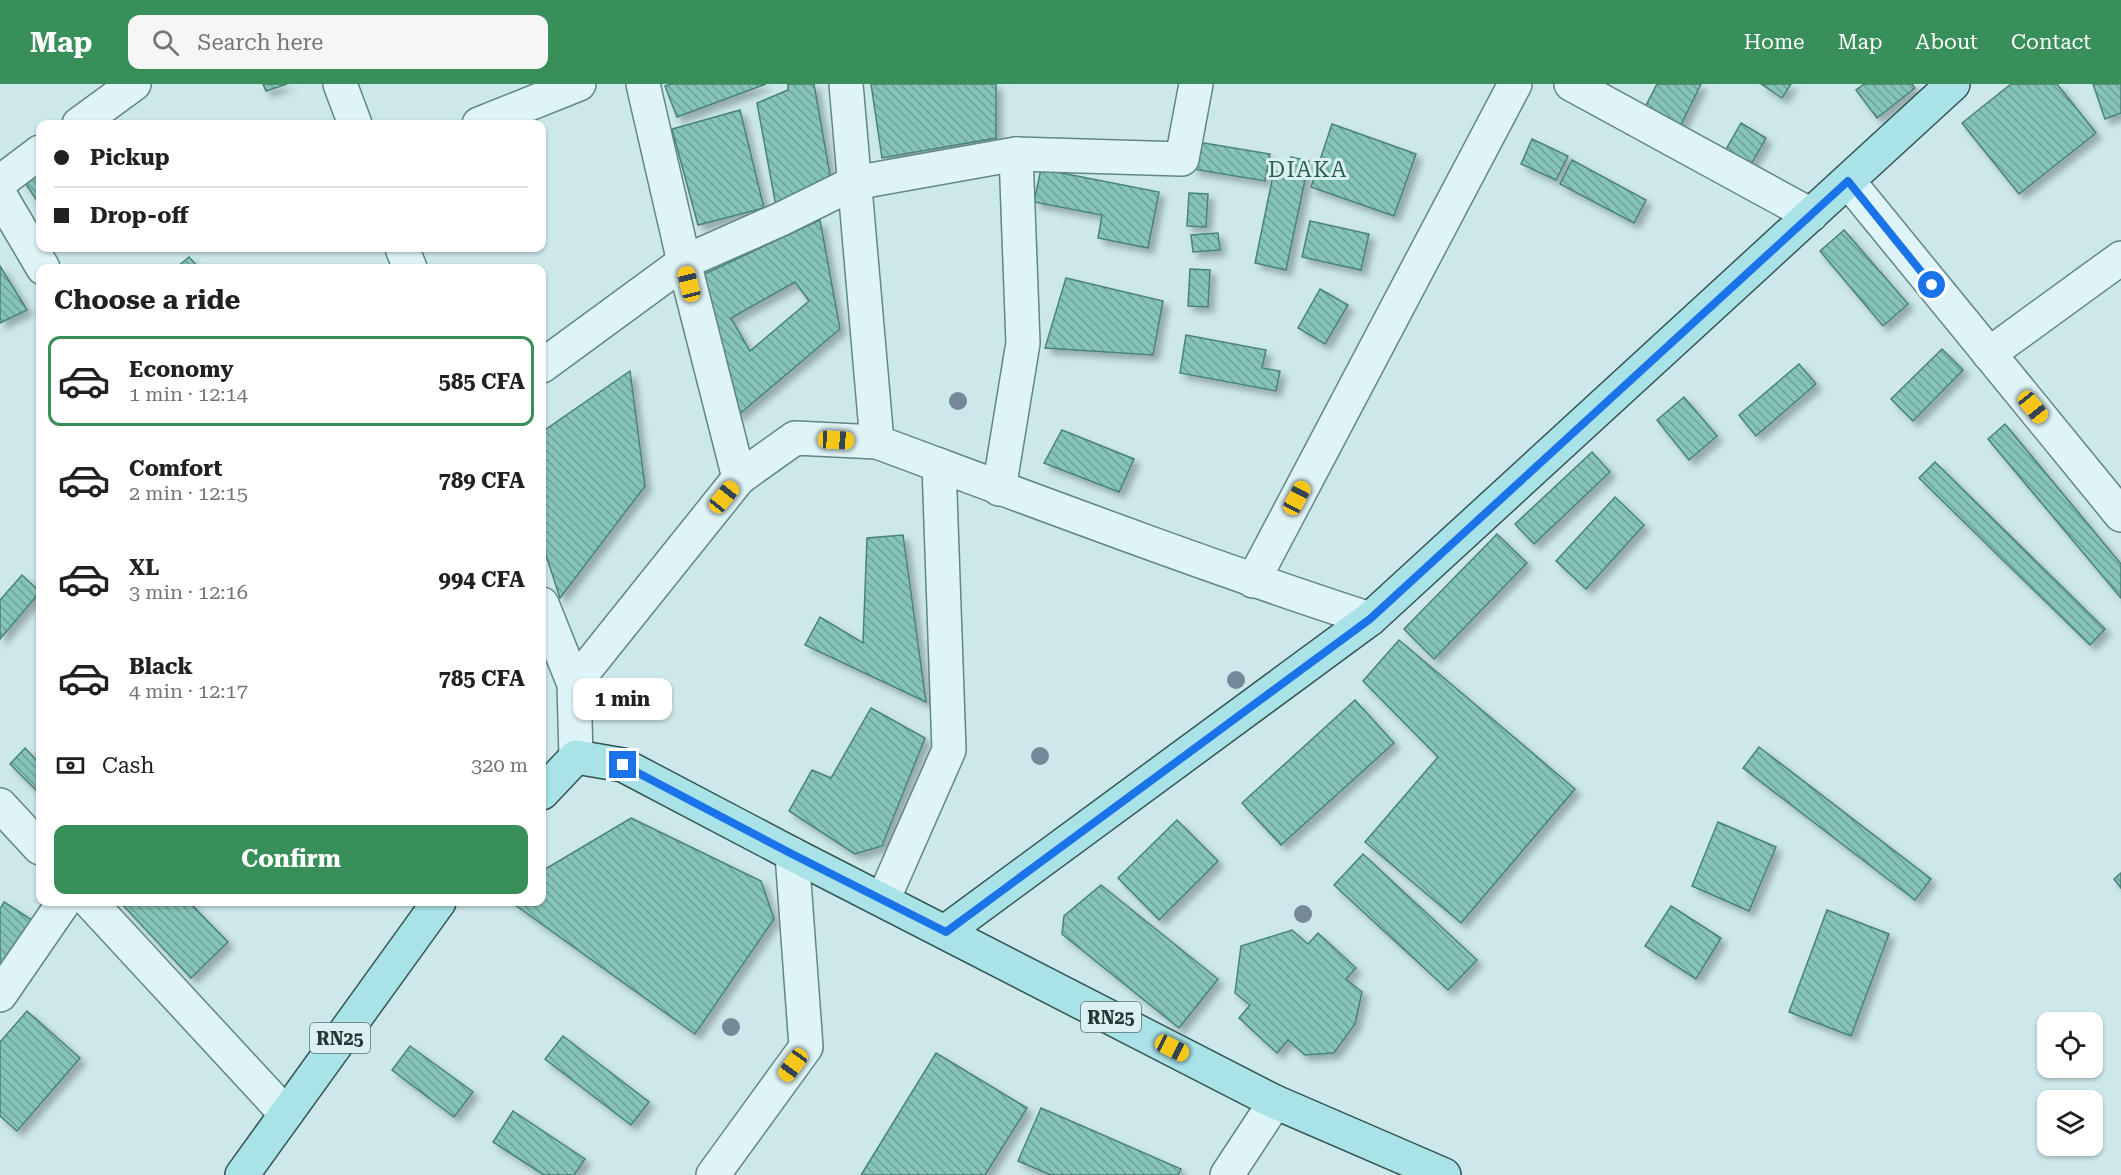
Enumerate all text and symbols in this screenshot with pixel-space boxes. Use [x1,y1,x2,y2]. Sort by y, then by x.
search box [128,15,548,69]
text: Map [30,26,92,59]
icon: search [149,26,182,59]
text: Search here [197,30,323,55]
text: Home [1744,30,1805,54]
text: Map [1838,30,1883,54]
text: About [1916,30,1978,54]
text: Contact [2011,30,2091,54]
text: Pickup [90,145,170,170]
district label: DIAKA [1268,157,1348,182]
text: Drop-off [90,203,188,228]
car [676,264,702,304]
route start [1918,271,1945,298]
text: Choose a ride [54,284,240,316]
icon: car [57,354,111,408]
text: Economy [129,357,233,382]
text: 585 CFA [439,369,525,394]
text: 1 min · 12:14 [129,382,248,406]
car [2015,387,2051,427]
car [818,430,854,450]
icon: car [57,453,111,507]
text: Comfort [129,456,222,481]
text: 789 CFA [439,468,525,493]
car [706,477,742,517]
car [1281,478,1313,518]
text: 2 min · 12:15 [129,481,248,505]
icon: car [57,552,111,606]
text: XL [129,555,159,580]
text: 994 CFA [439,567,525,592]
text: 3 min · 12:16 [129,580,248,604]
icon: car [57,651,111,705]
text: Black [129,654,193,679]
text: 785 CFA [439,666,525,691]
callout: 1 min [574,678,672,720]
text: 4 min · 12:17 [129,679,248,703]
text: 1 min [595,687,650,711]
icon: cash [54,749,87,782]
route end [609,751,636,778]
text: Cash [102,753,154,778]
text: 320 m [471,753,528,777]
button: Confirm [54,825,528,894]
road number: RN25 [1081,1002,1141,1032]
map controls [2037,1012,2103,1156]
button: locate [2037,1012,2103,1078]
road number: RN25 [310,1023,370,1053]
car [1152,1032,1192,1064]
car [775,1045,811,1085]
button: layers [2037,1090,2103,1156]

